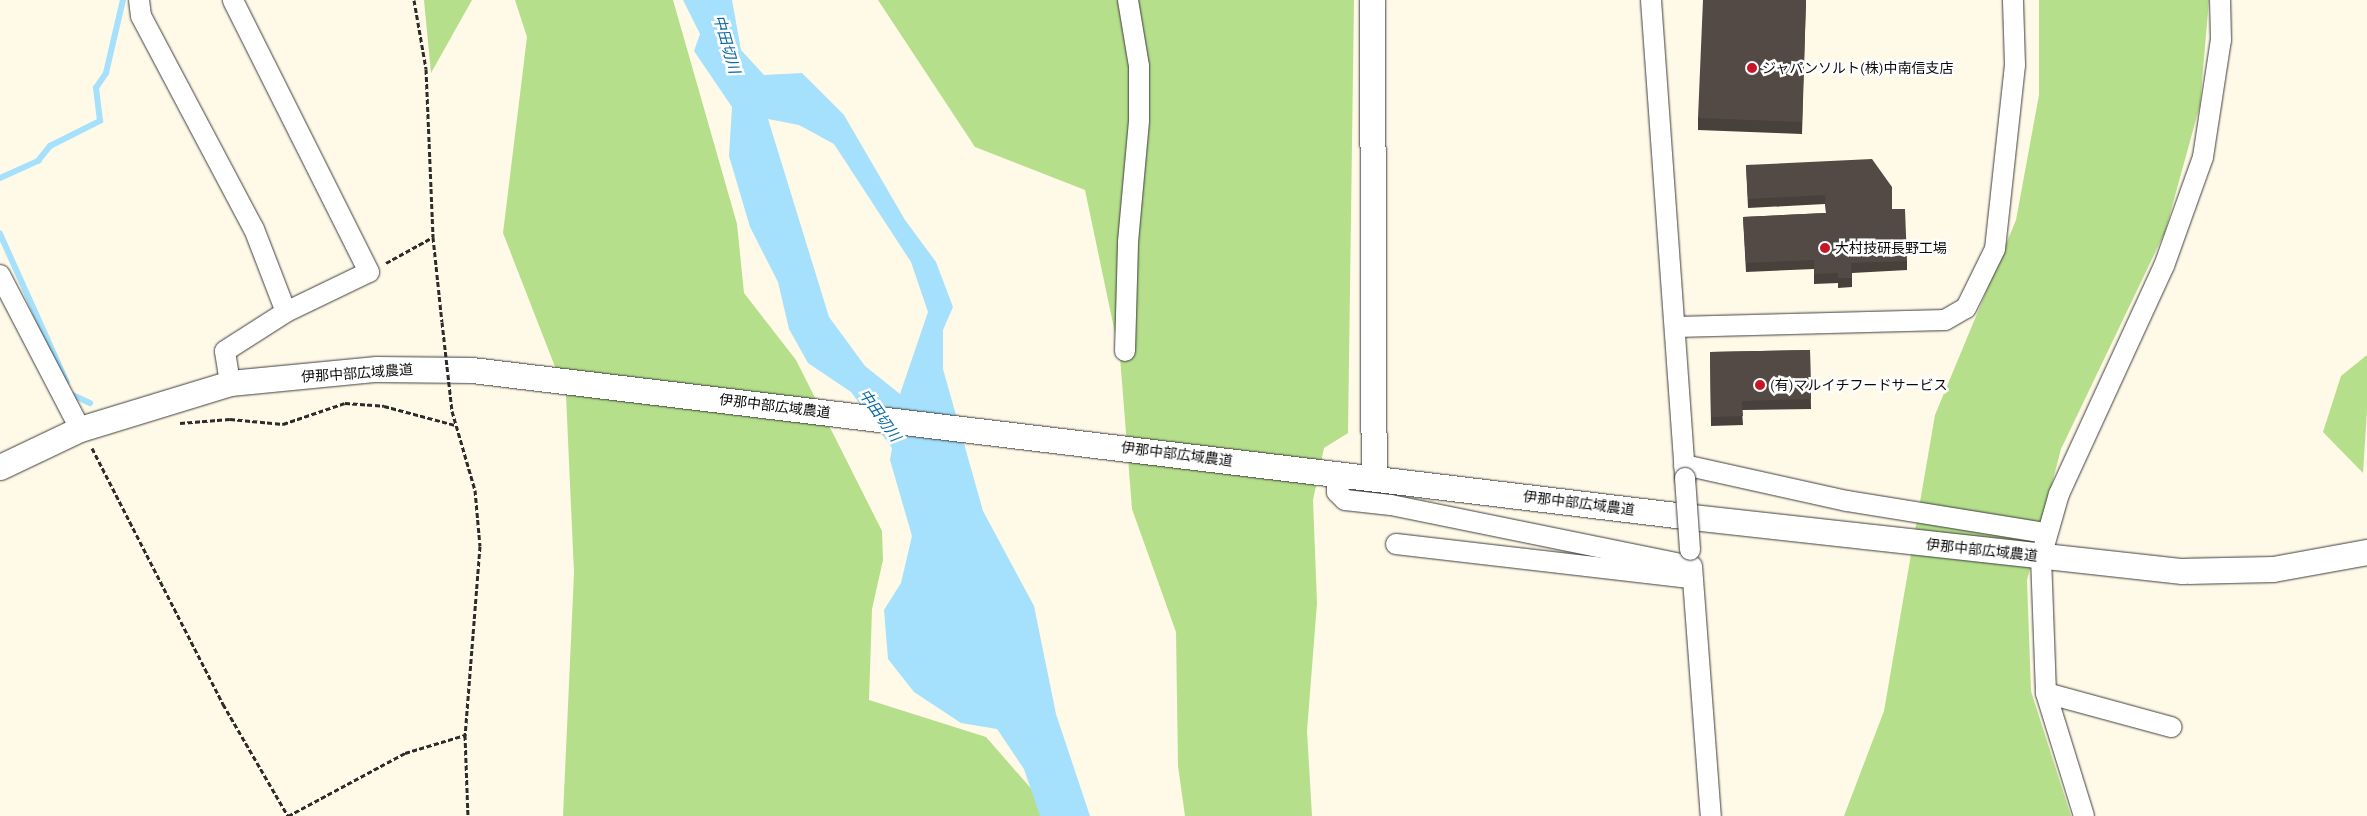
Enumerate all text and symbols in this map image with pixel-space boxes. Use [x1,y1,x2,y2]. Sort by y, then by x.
water label: 中田切川 [710,13,744,75]
place label: ジャパンソルト(株)中南信支店 [1762,60,1953,76]
marker: ジャパンソルト(株)中南信支店 [1746,62,1758,74]
place label: 大村技研長野工場 [1835,240,1947,256]
marker: 大村技研長野工場 [1819,242,1831,254]
street label: 伊那中部広域農道 [301,361,413,385]
place label: (有)マルイチフードサービス [1770,377,1947,393]
marker: (有)マルイチフードサービス [1754,379,1766,391]
water label: 中田切川 [855,385,905,445]
street label: 伊那中部広域農道 [718,391,832,421]
street label: 伊那中部広域農道 [1120,439,1234,469]
street label: 伊那中部広域農道 [1522,488,1636,518]
street label: 伊那中部広域農道 [1925,536,2039,564]

